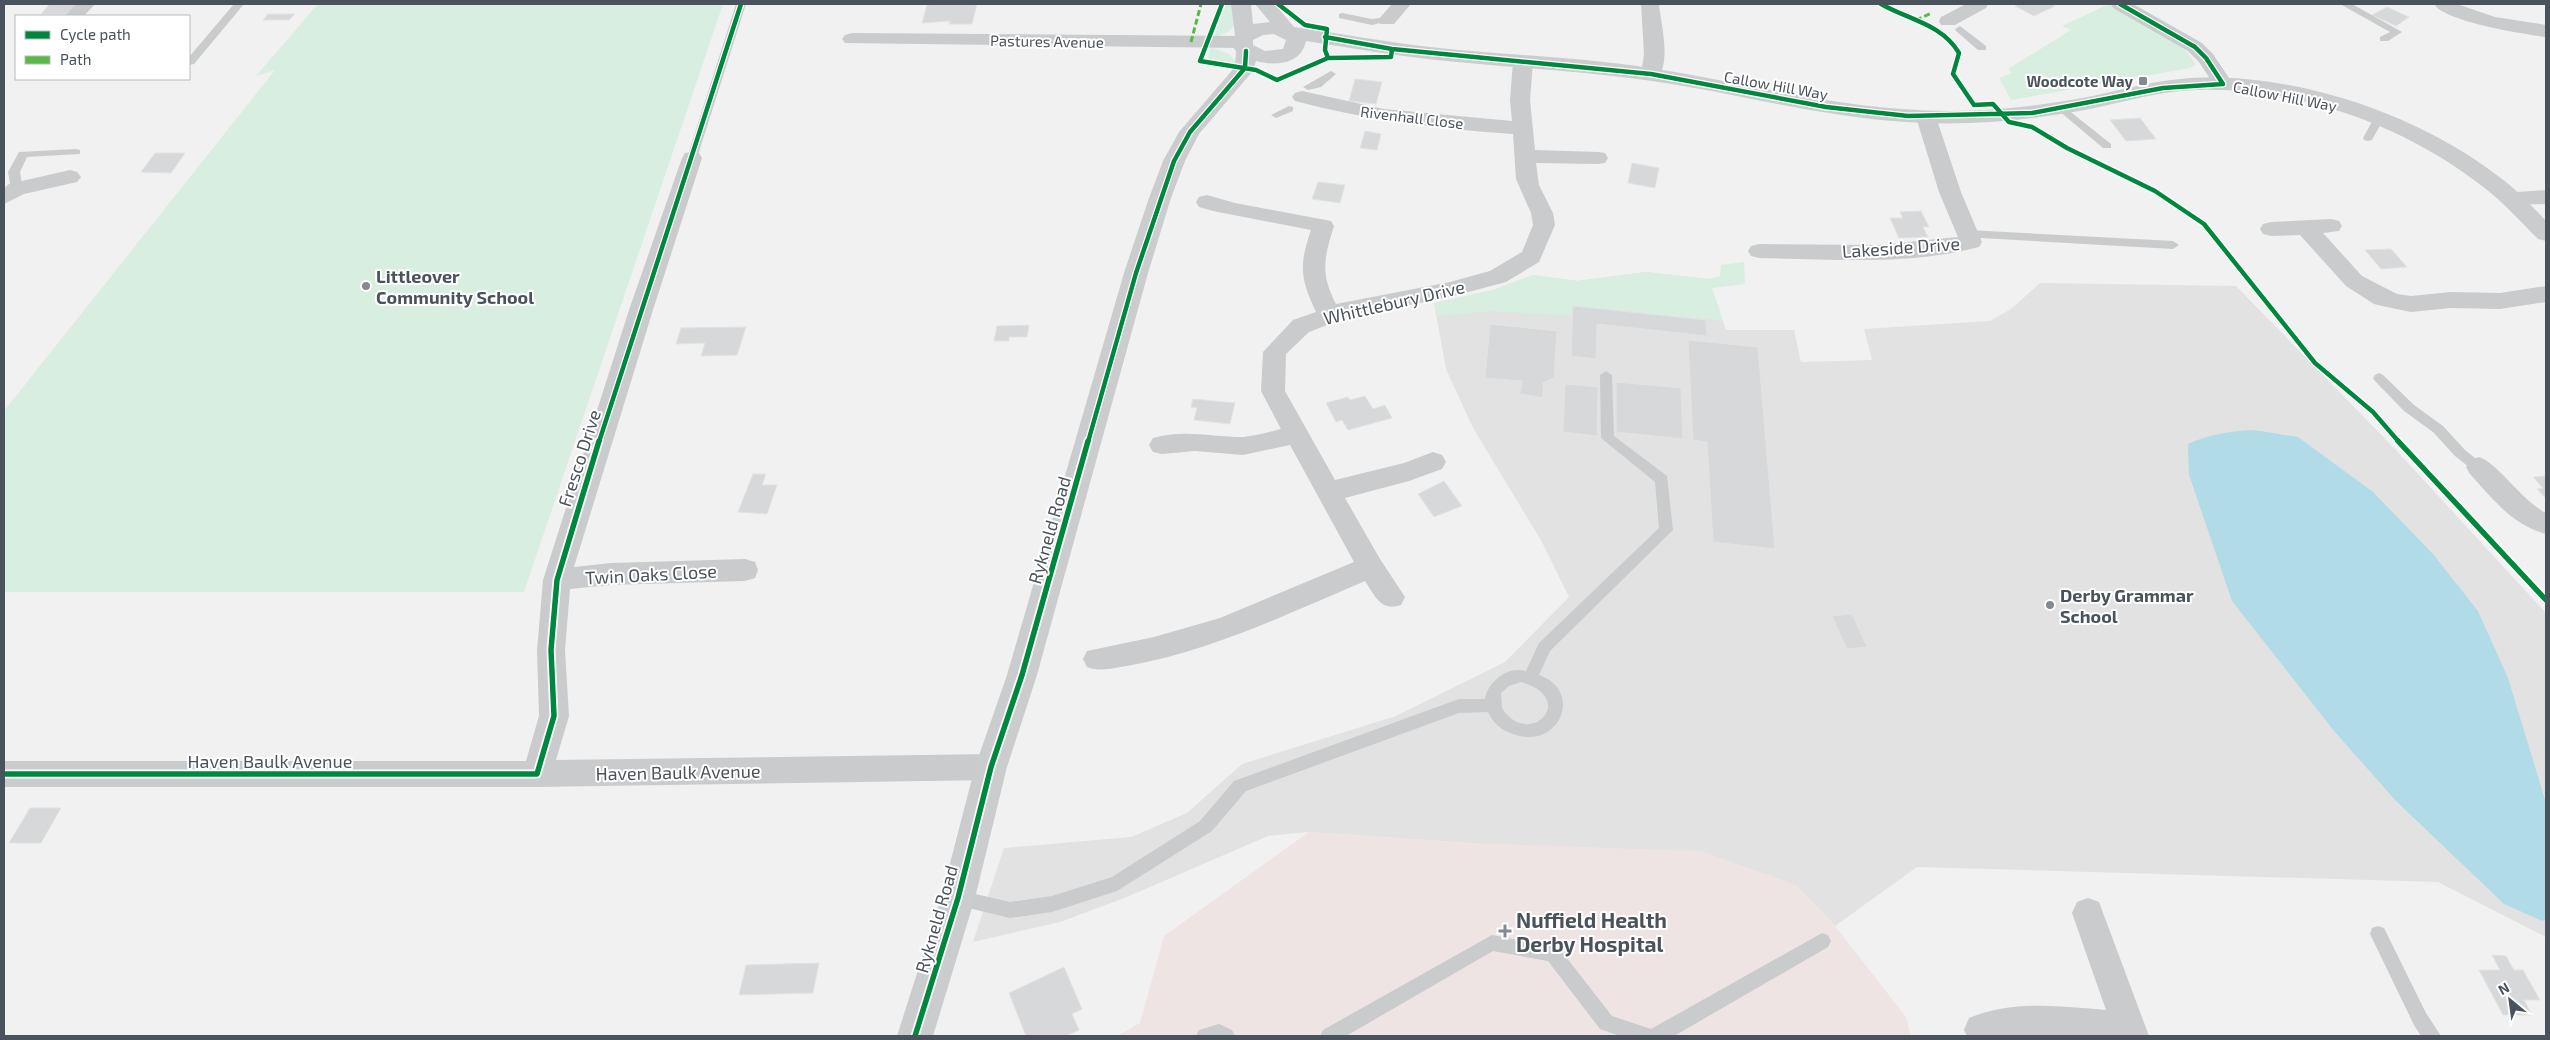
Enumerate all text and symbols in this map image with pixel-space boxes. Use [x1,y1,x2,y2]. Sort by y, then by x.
legend [15,15,190,80]
text: Cycle path [60,25,131,43]
street label: Pastures Avenue [990,31,1104,51]
text: Path [60,50,91,68]
street label: Callow Hill Way [1723,67,1829,103]
place label: Woodcote Way [2026,72,2133,91]
marker: Woodcote Way [2137,75,2149,87]
street label: Callow Hill Way [2232,77,2338,115]
street label: Rivenhall Close [1359,102,1465,132]
street label: Lakeside Drive [1841,232,1961,262]
place label: Littleover Community School [376,265,534,308]
street label: Whittlebury Drive [1321,275,1467,329]
marker: Littleover Community School [360,280,372,292]
street label: Fresco Drive [553,407,605,509]
street label: Rykneld Road [1023,474,1075,586]
street label: Twin Oaks Close [585,560,717,588]
place label: Derby Grammar School [2060,584,2194,627]
marker: Derby Grammar School [2044,599,2056,611]
street label: Haven Baulk Avenue [187,750,353,772]
street label: Haven Baulk Avenue [595,760,761,784]
street label: Rykneld Road [910,863,962,975]
place label: Nuffield Health Derby Hospital [1516,907,1667,957]
marker: Nuffield Health Derby Hospital [1498,924,1512,938]
north arrow [2485,975,2535,1025]
text: N [2495,978,2512,998]

